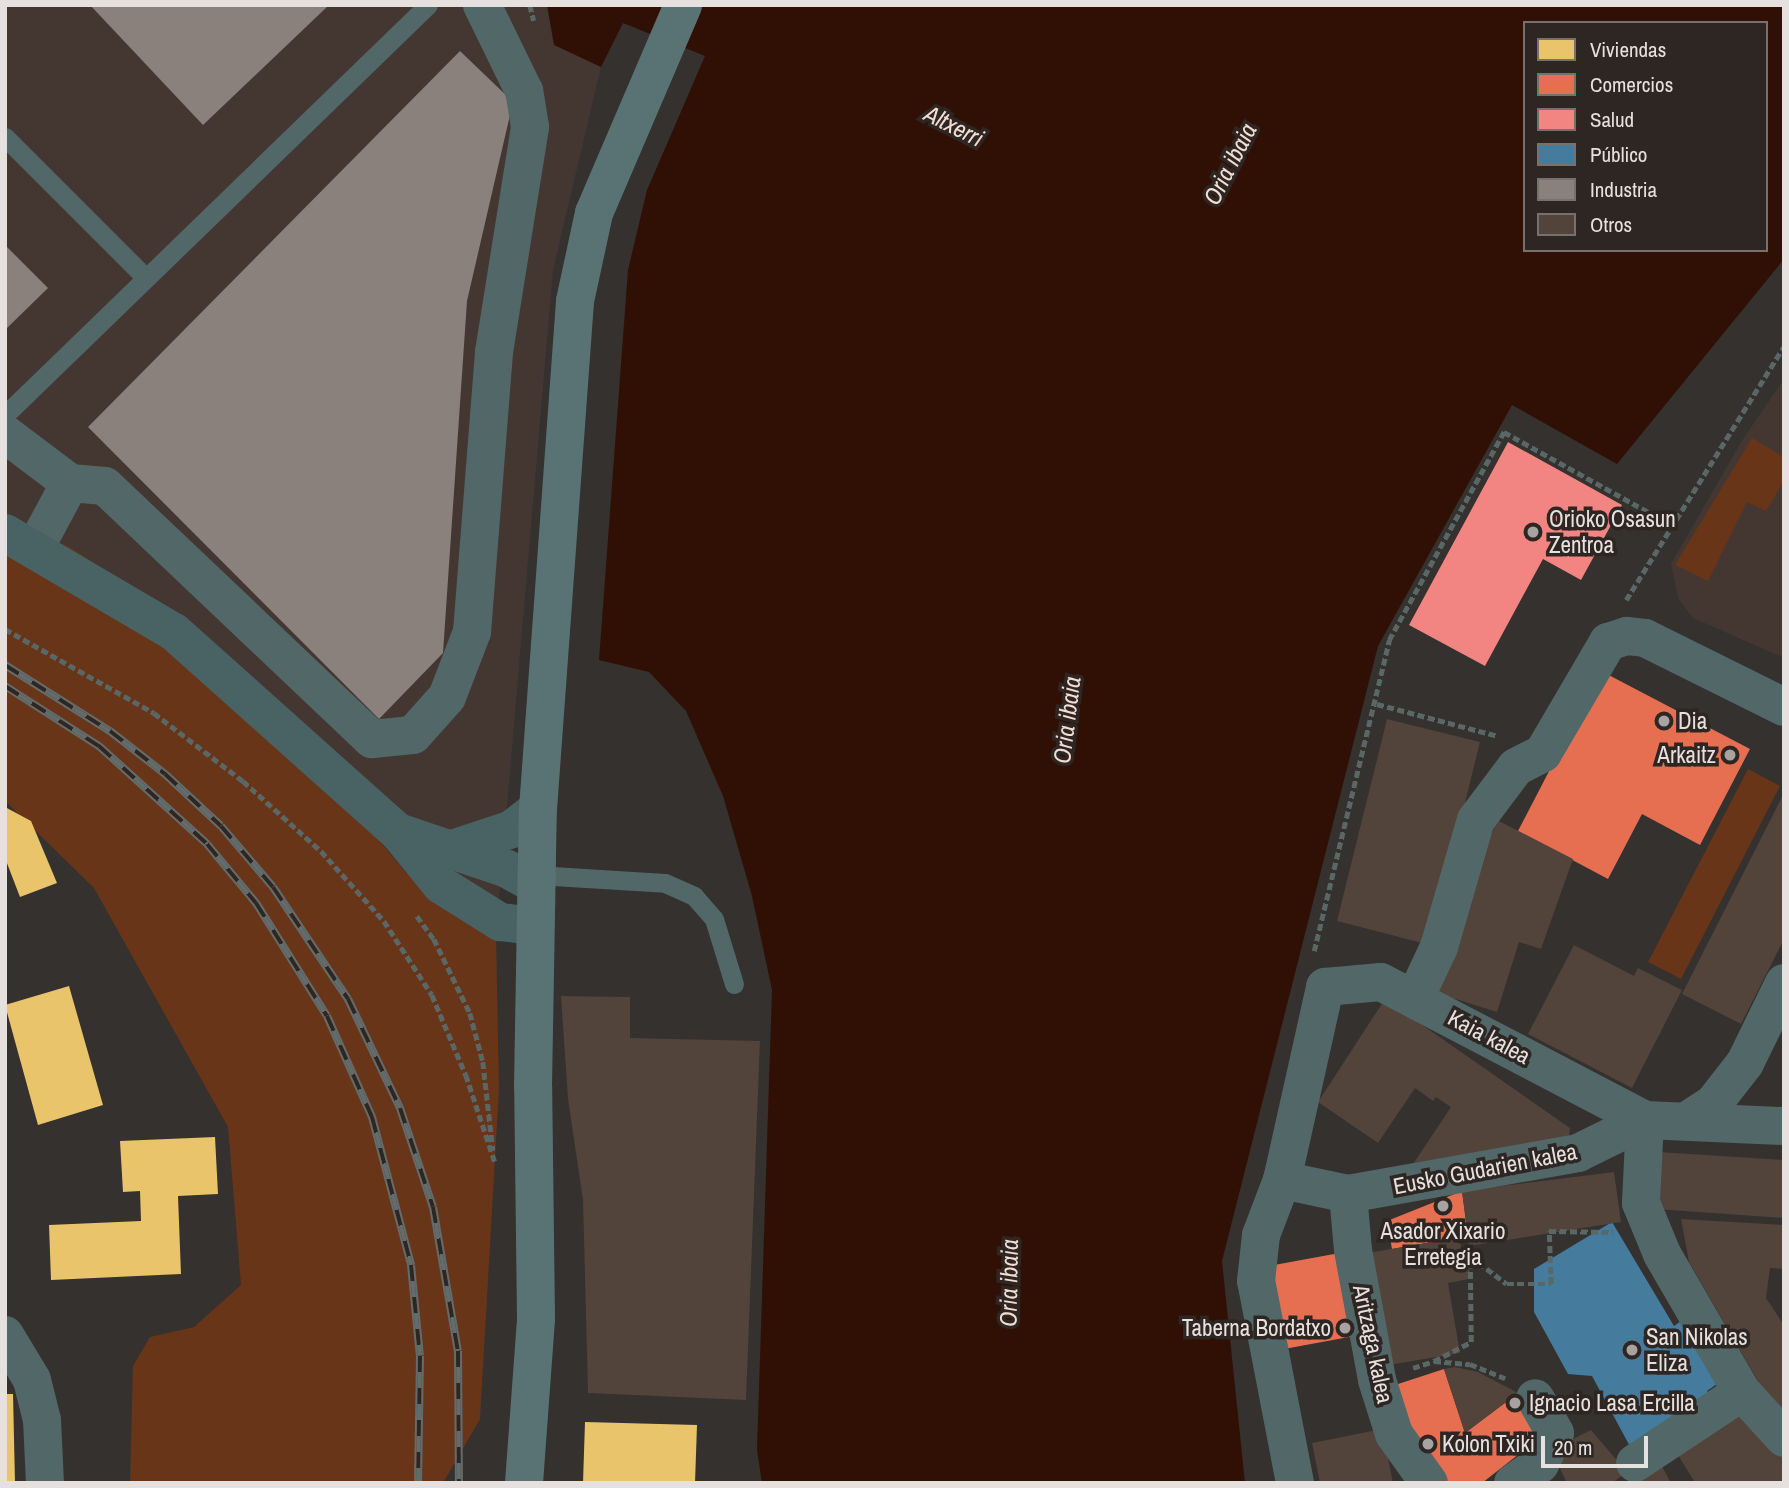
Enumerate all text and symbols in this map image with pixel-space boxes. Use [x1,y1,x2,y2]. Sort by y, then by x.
legend [1523,21,1768,252]
text: Viviendas [1590,35,1666,64]
text: Comercios [1590,70,1673,99]
water label: Altxerri [920,99,988,153]
text: Salud [1590,105,1634,134]
water label: Oria ibaia [1197,118,1263,210]
text: Público [1590,140,1647,169]
text: Industria [1590,175,1657,204]
text: Otros [1590,210,1632,239]
place label: Orioko Osasun Zentroa [1549,505,1676,559]
marker: Orioko Osasun Zentroa [1523,522,1543,542]
water label: Oria ibaia [1047,675,1087,765]
place label: Dia [1678,707,1707,735]
marker: Dia [1656,713,1672,729]
place label: Arkaitz [1657,741,1716,769]
marker: Arkaitz [1722,747,1738,763]
street label: Kaia kalea [1443,1004,1535,1070]
street label: Eusko Gudarien kalea [1391,1138,1579,1200]
marker: Asador Xixario Erretegia [1435,1198,1451,1214]
place label: Asador Xixario Erretegia [1381,1217,1505,1271]
water label: Oria ibaia [994,1239,1024,1327]
street label: Aritzaga kalea [1347,1282,1399,1406]
place label: Taberna Bordatxo [1182,1314,1331,1342]
marker: Taberna Bordatxo [1337,1320,1353,1336]
place label: San Nikolas Eliza [1646,1323,1748,1377]
marker: San Nikolas Eliza [1624,1342,1640,1358]
place label: Ignacio Lasa Ercilla [1529,1389,1695,1417]
marker: Ignacio Lasa Ercilla [1507,1395,1523,1411]
scale bar [1544,1422,1651,1466]
place label: Kolon Txiki [1442,1430,1535,1458]
text: 20 m [1554,1433,1592,1462]
marker: Kolon Txiki [1420,1436,1436,1452]

